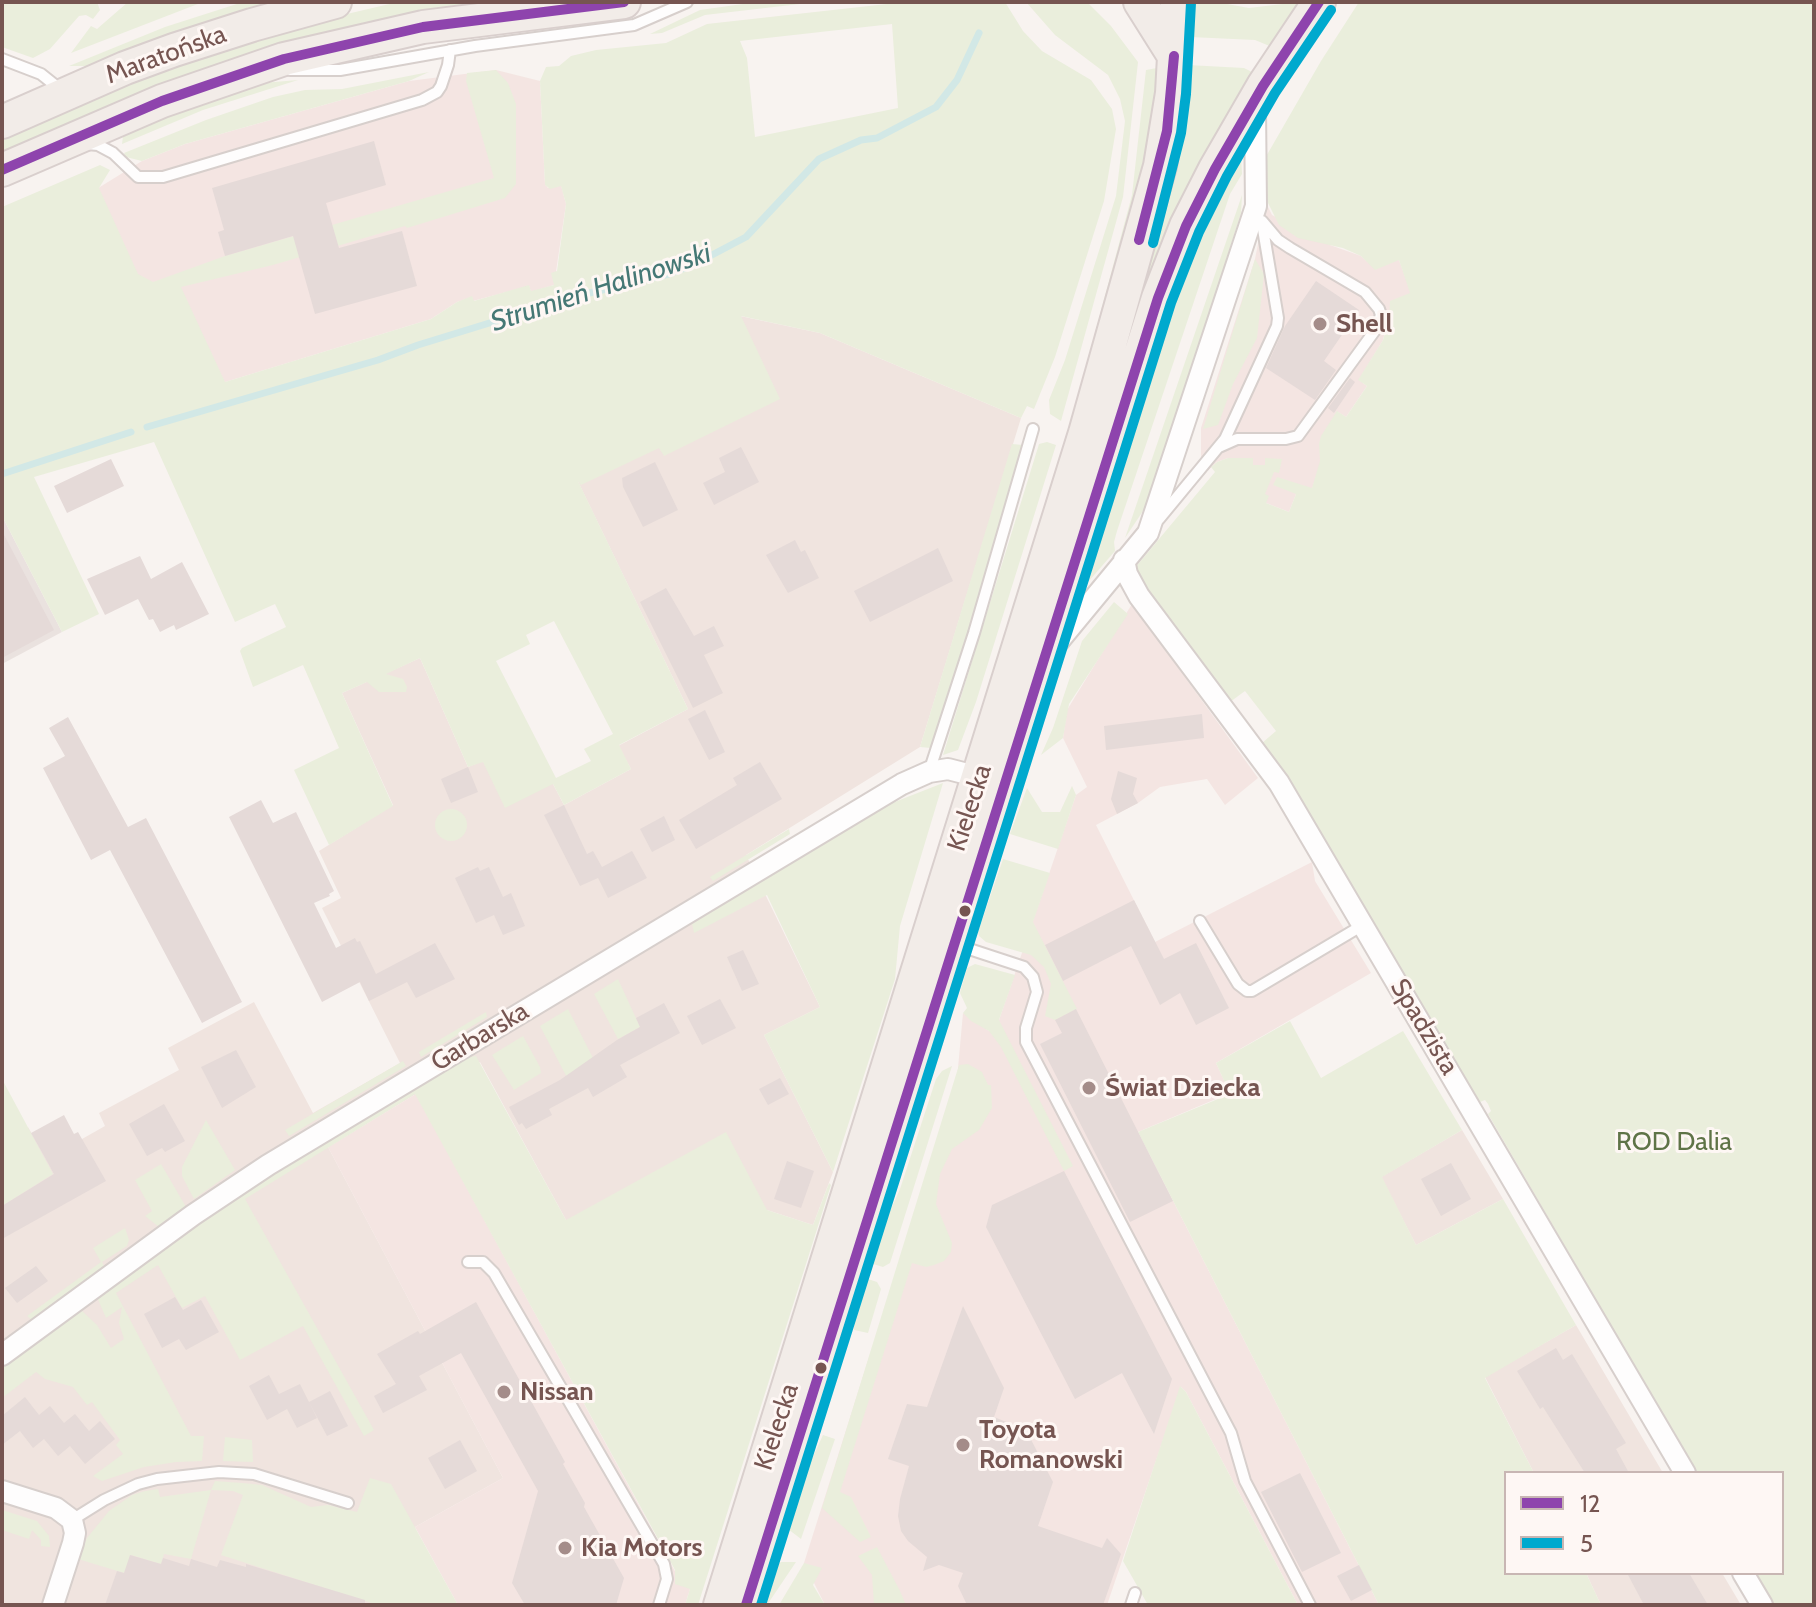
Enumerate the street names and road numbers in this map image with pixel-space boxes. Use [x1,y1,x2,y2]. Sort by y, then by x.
street label: Maratońska [101,19,231,91]
street label: Kielecka [941,761,999,855]
street label: Spadzista [1383,973,1465,1081]
street label: Garbarska [426,996,534,1078]
street label: Kielecka [748,1380,806,1474]

